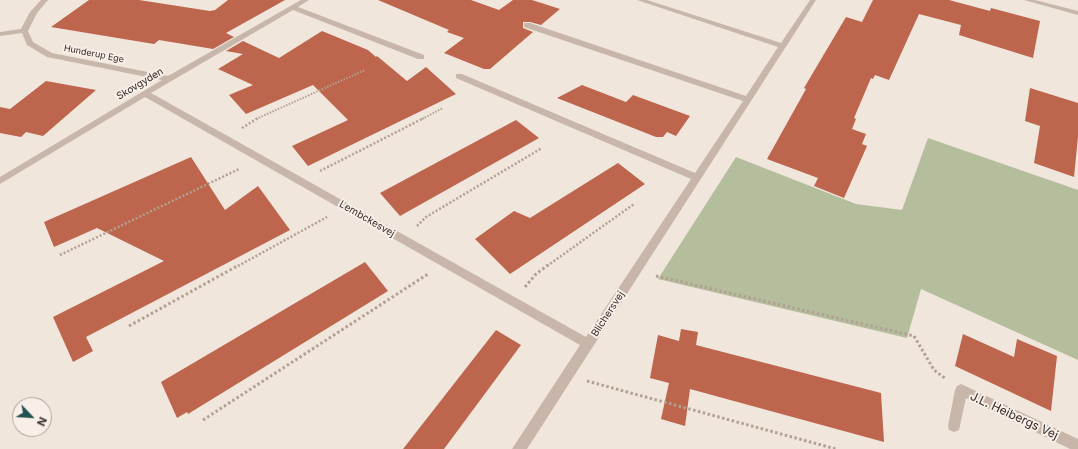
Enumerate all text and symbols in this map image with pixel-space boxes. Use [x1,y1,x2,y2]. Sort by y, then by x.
street label: Hunderup Ege [63,43,125,65]
street label: Skovgyden [114,65,166,103]
street label: Lembckesvej [337,198,397,240]
street label: Blichersvej [589,289,627,339]
street label: J.L. Heibergs Vej [968,389,1060,443]
north arrow [12,397,52,437]
text: N [34,415,50,428]

